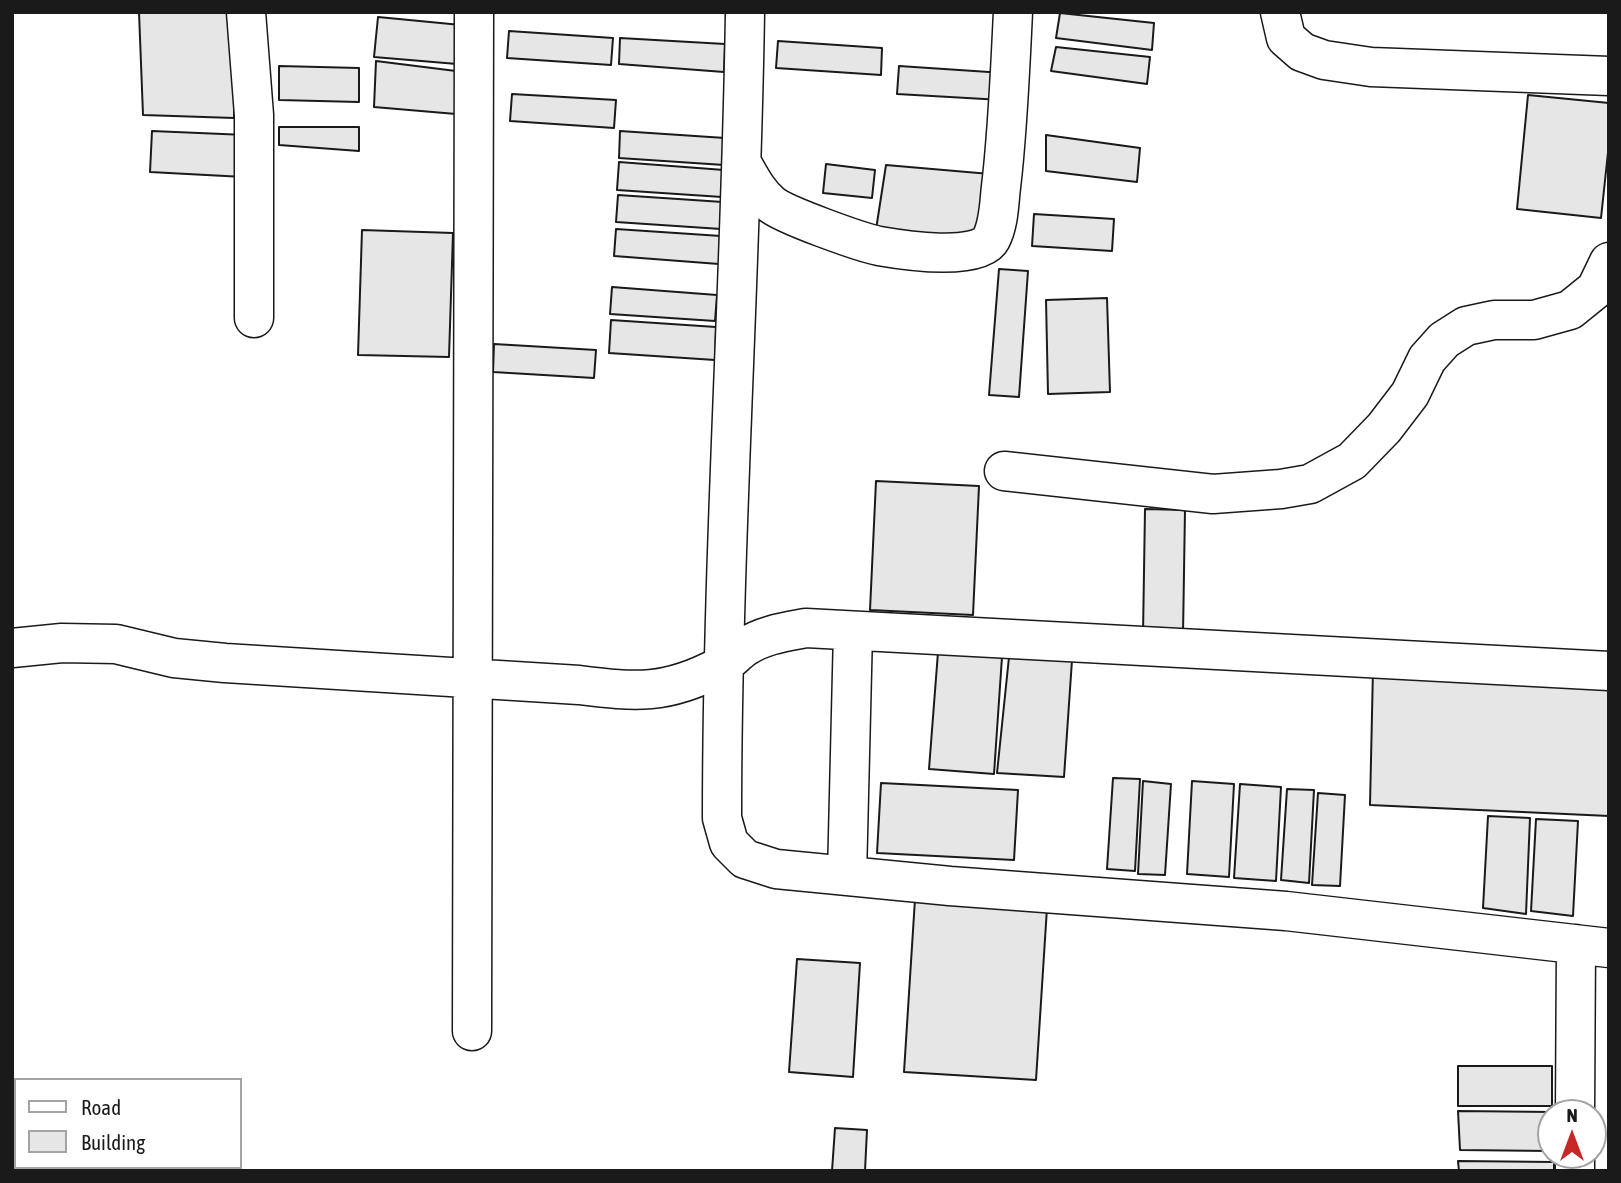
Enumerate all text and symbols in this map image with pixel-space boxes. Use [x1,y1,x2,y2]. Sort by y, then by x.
legend [14,1078,242,1169]
text: Road [81,1095,121,1119]
north arrow [1537,1099,1607,1169]
text: N [1566,1104,1578,1126]
text: Building [81,1130,145,1154]

